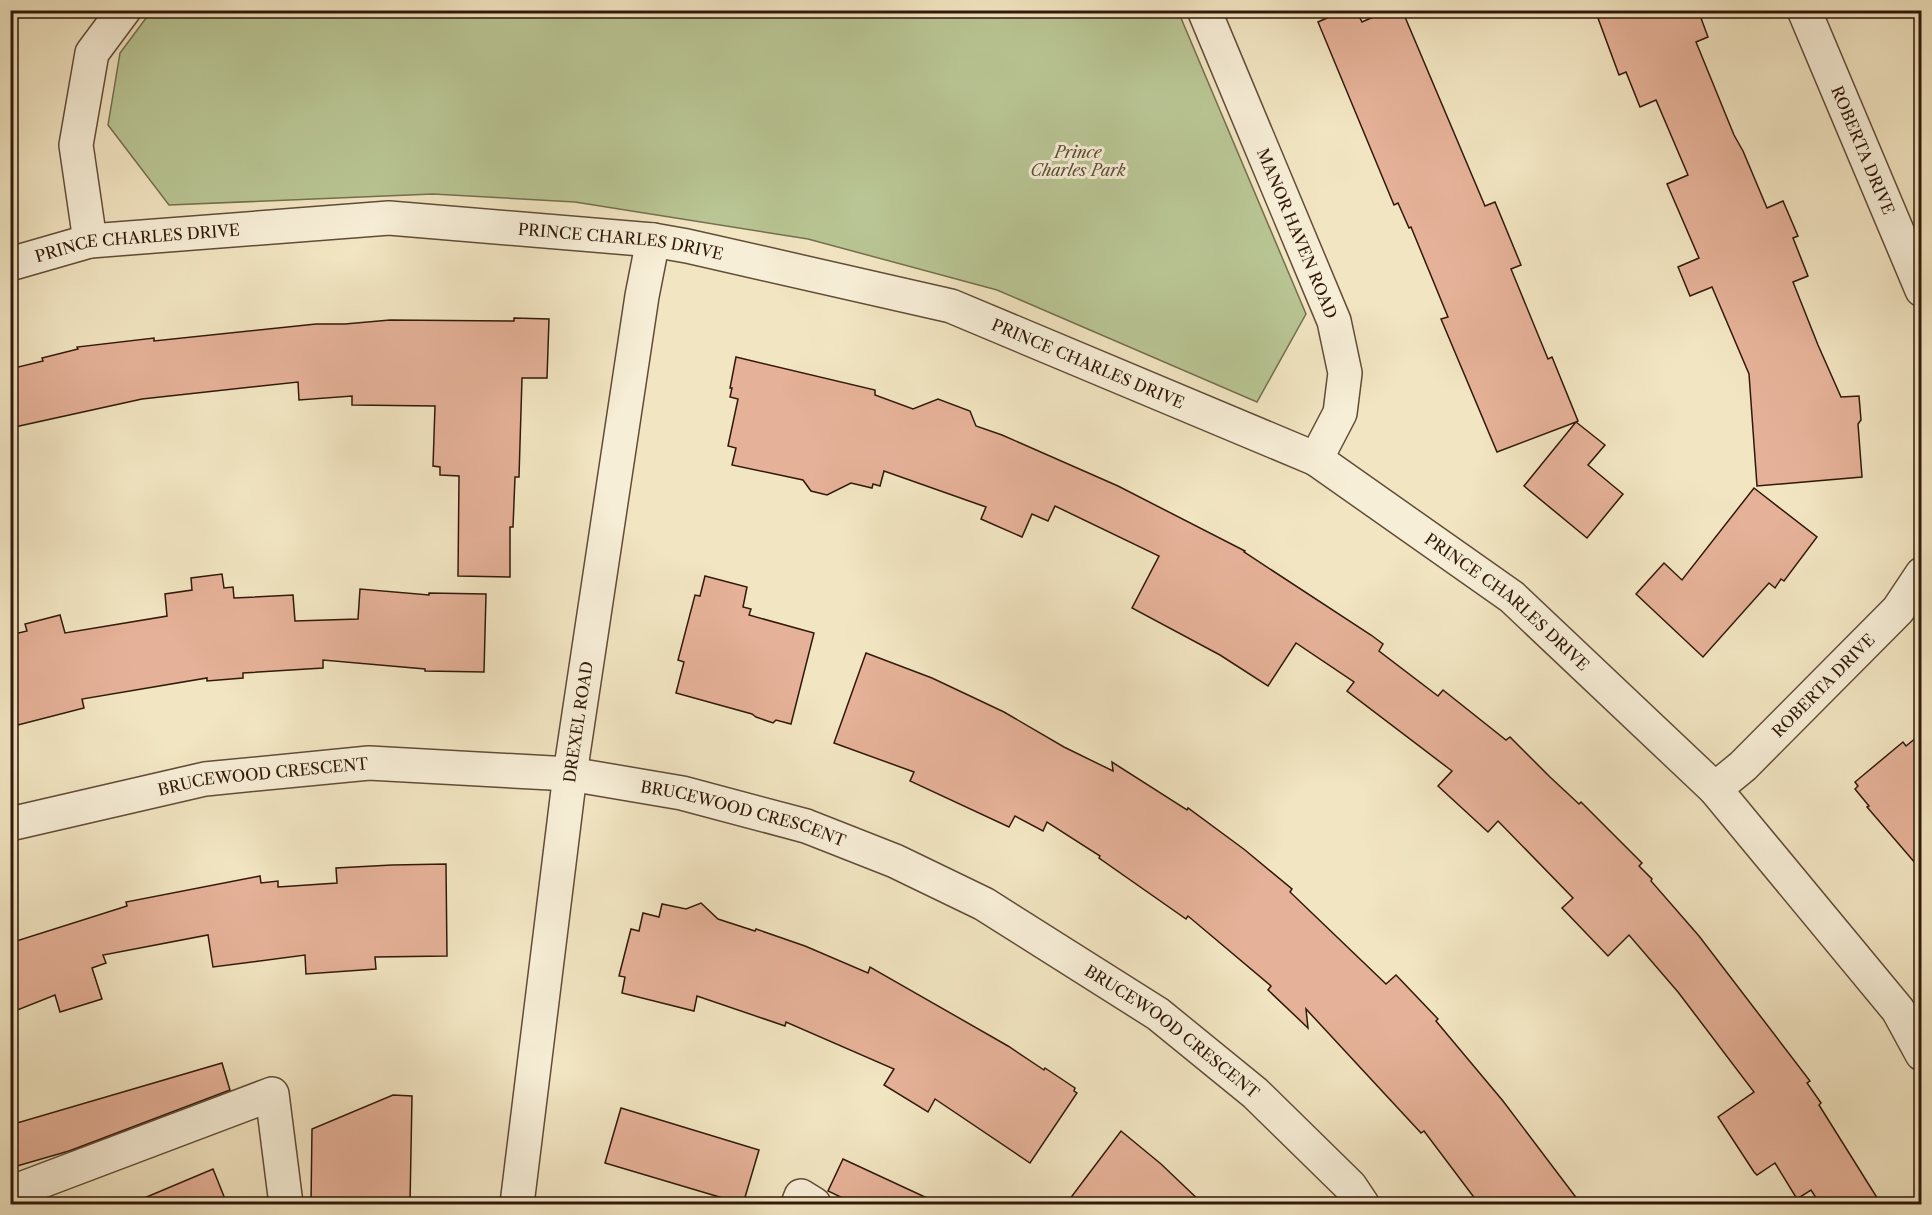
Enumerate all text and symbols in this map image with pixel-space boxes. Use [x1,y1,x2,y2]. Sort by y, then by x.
street label: ROBERTA DRIVE [1827,83,1899,217]
park label: Prince Charles Park [1030,142,1126,180]
street label: MANOR HAVEN ROAD [1253,145,1342,322]
street label: PRINCE CHARLES DRIVE [517,219,725,264]
street label: PRINCE CHARLES DRIVE [33,220,241,266]
street label: PRINCE CHARLES DRIVE [989,314,1188,413]
street label: PRINCE CHARLES DRIVE [1421,529,1594,675]
street label: ROBERTA DRIVE [1768,629,1879,741]
street label: DREXEL ROAD [559,660,597,784]
street label: BRUCEWOOD CRESCENT [156,753,369,800]
street label: BRUCEWOOD CRESCENT [639,776,849,851]
street label: BRUCEWOOD CRESCENT [1081,960,1263,1102]

